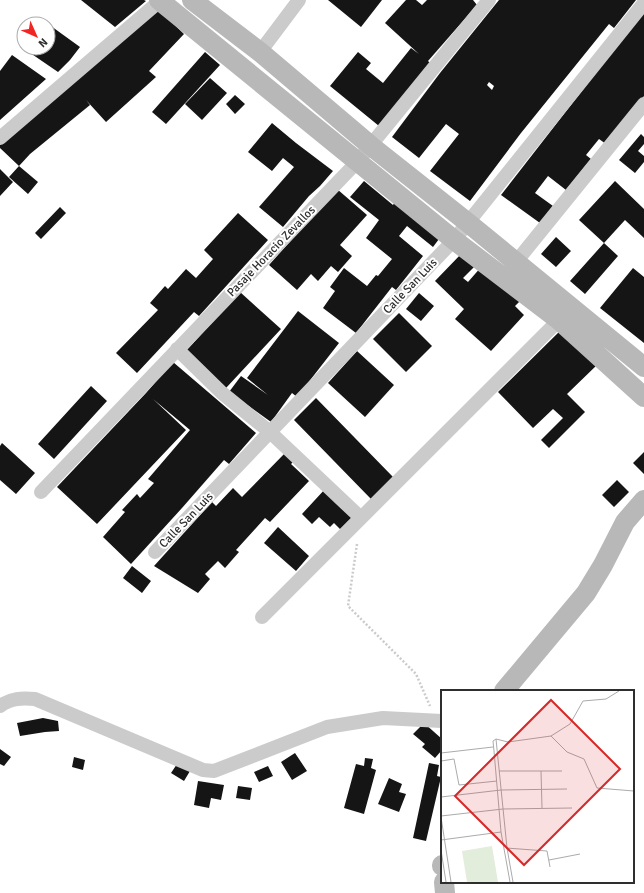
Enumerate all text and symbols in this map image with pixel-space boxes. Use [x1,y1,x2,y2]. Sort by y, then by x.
north arrow [16,16,56,56]
text: N [35,35,50,50]
street label: Pasaje Horacio Zevallos [224,203,319,300]
street label: Calle San Luis [380,255,441,317]
street label: Calle San Luis [156,489,217,551]
inset map [441,690,634,883]

